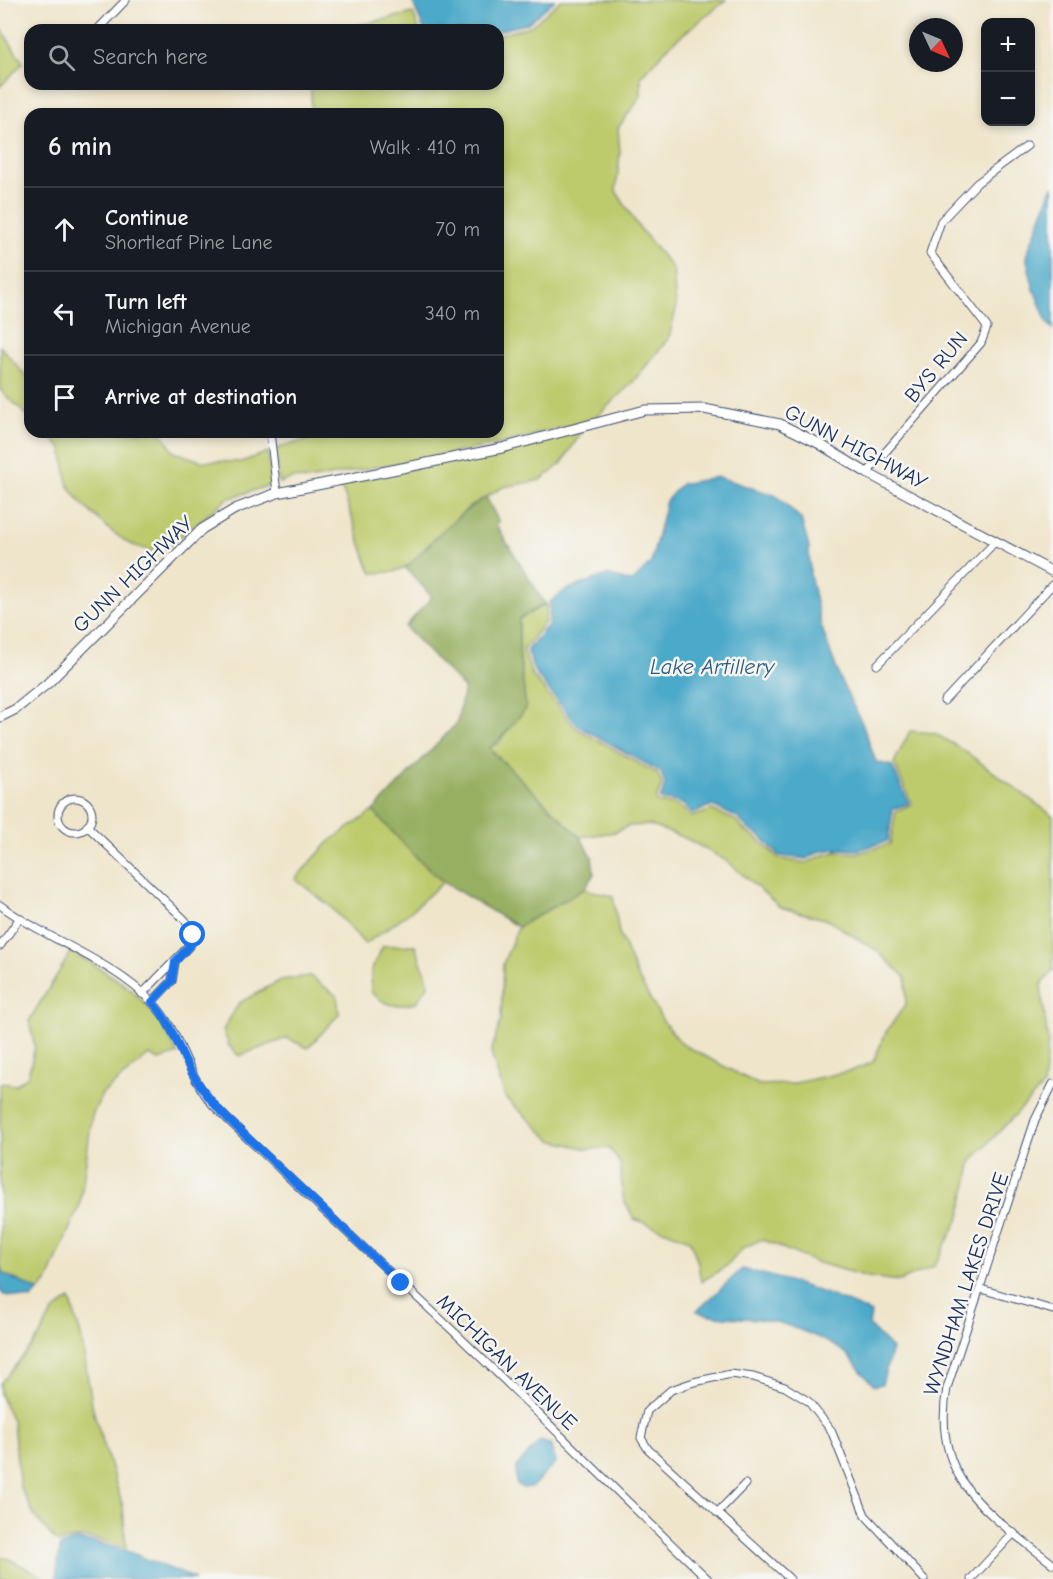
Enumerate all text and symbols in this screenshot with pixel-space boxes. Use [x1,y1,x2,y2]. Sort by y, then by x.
north arrow [909,18,963,72]
map controls [981,18,1035,126]
button: + [981,18,1035,72]
search box [24,24,504,90]
icon: search [45,41,78,74]
text: Search here [93,44,208,70]
button: − [981,72,1035,126]
text: 6 min [48,132,112,162]
text: Walk · 410 m [370,136,480,159]
text: Continue [105,205,188,231]
icon: ahead [48,213,81,246]
text: 70 m [435,218,480,241]
text: Shortleaf Pine Lane [105,231,273,254]
text: Turn left [105,289,187,315]
icon: left [48,297,81,330]
text: 340 m [425,302,480,325]
text: Michigan Avenue [105,315,251,338]
street label: BYS RUN [900,327,972,407]
icon: arrive [48,381,81,414]
text: Arrive at destination [105,384,297,410]
street label: GUNN HIGHWAY [781,399,932,495]
street label: GUNN HIGHWAY [68,510,198,637]
water label: Lake Artillery [650,654,775,680]
route start [179,921,205,947]
street label: WYNDHAM LAKES DRIVE [919,1169,1013,1399]
route end [387,1269,413,1295]
street label: MICHIGAN AVENUE [432,1289,582,1435]

